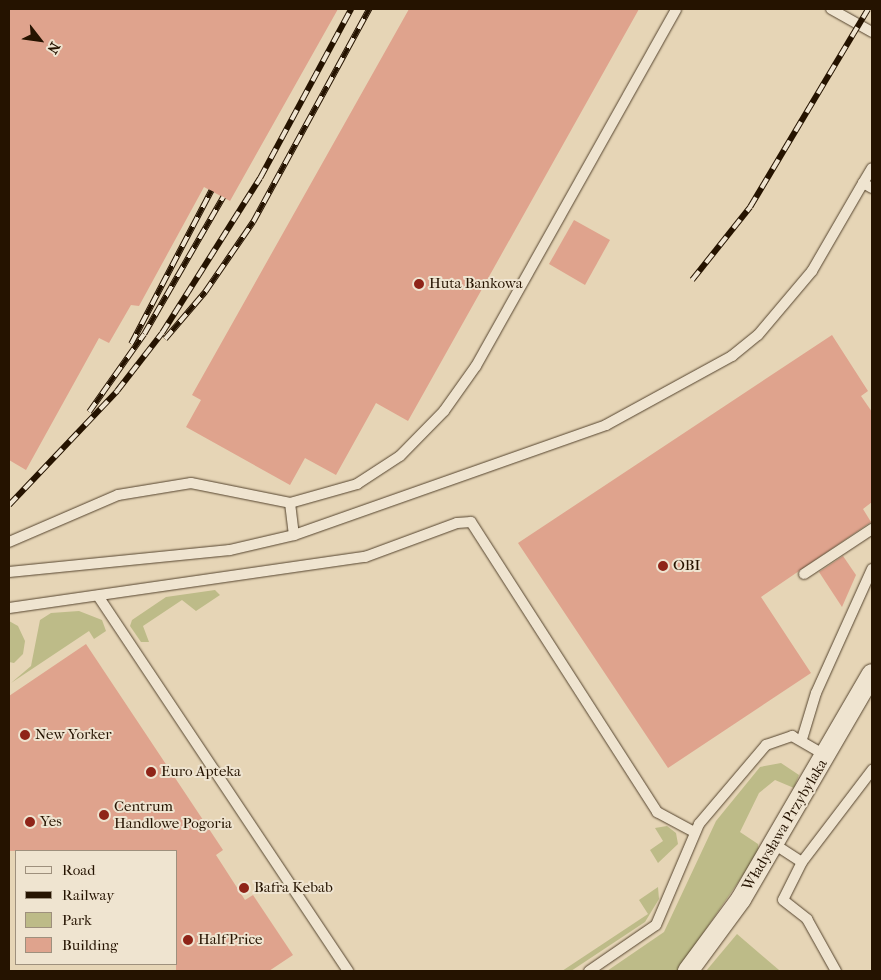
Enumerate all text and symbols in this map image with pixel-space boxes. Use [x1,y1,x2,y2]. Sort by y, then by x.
north arrow [15,15,65,65]
text: N [43,39,63,57]
place label: Huta Bankowa [429,275,523,293]
marker: Huta Bankowa [413,278,425,290]
place label: OBI [673,557,700,575]
marker: OBI [657,560,669,572]
place label: New Yorker [35,726,112,744]
marker: New Yorker [19,729,31,741]
street label: Władysława Przybylaka [739,756,831,894]
place label: Euro Apteka [161,763,241,781]
marker: Euro Apteka [145,766,157,778]
place label: Centrum Handlowe Pogoria [114,797,232,832]
marker: Centrum Handlowe Pogoria [98,809,110,821]
place label: Yes [40,813,62,831]
marker: Yes [24,816,36,828]
legend [15,850,178,965]
text: Road [62,861,95,879]
place label: Bafra Kebab [254,879,333,897]
marker: Bafra Kebab [238,882,250,894]
text: Railway [62,886,114,904]
text: Park [62,911,92,929]
place label: HalfPrice [198,931,262,949]
marker: HalfPrice [182,934,194,946]
text: Building [62,936,118,954]

